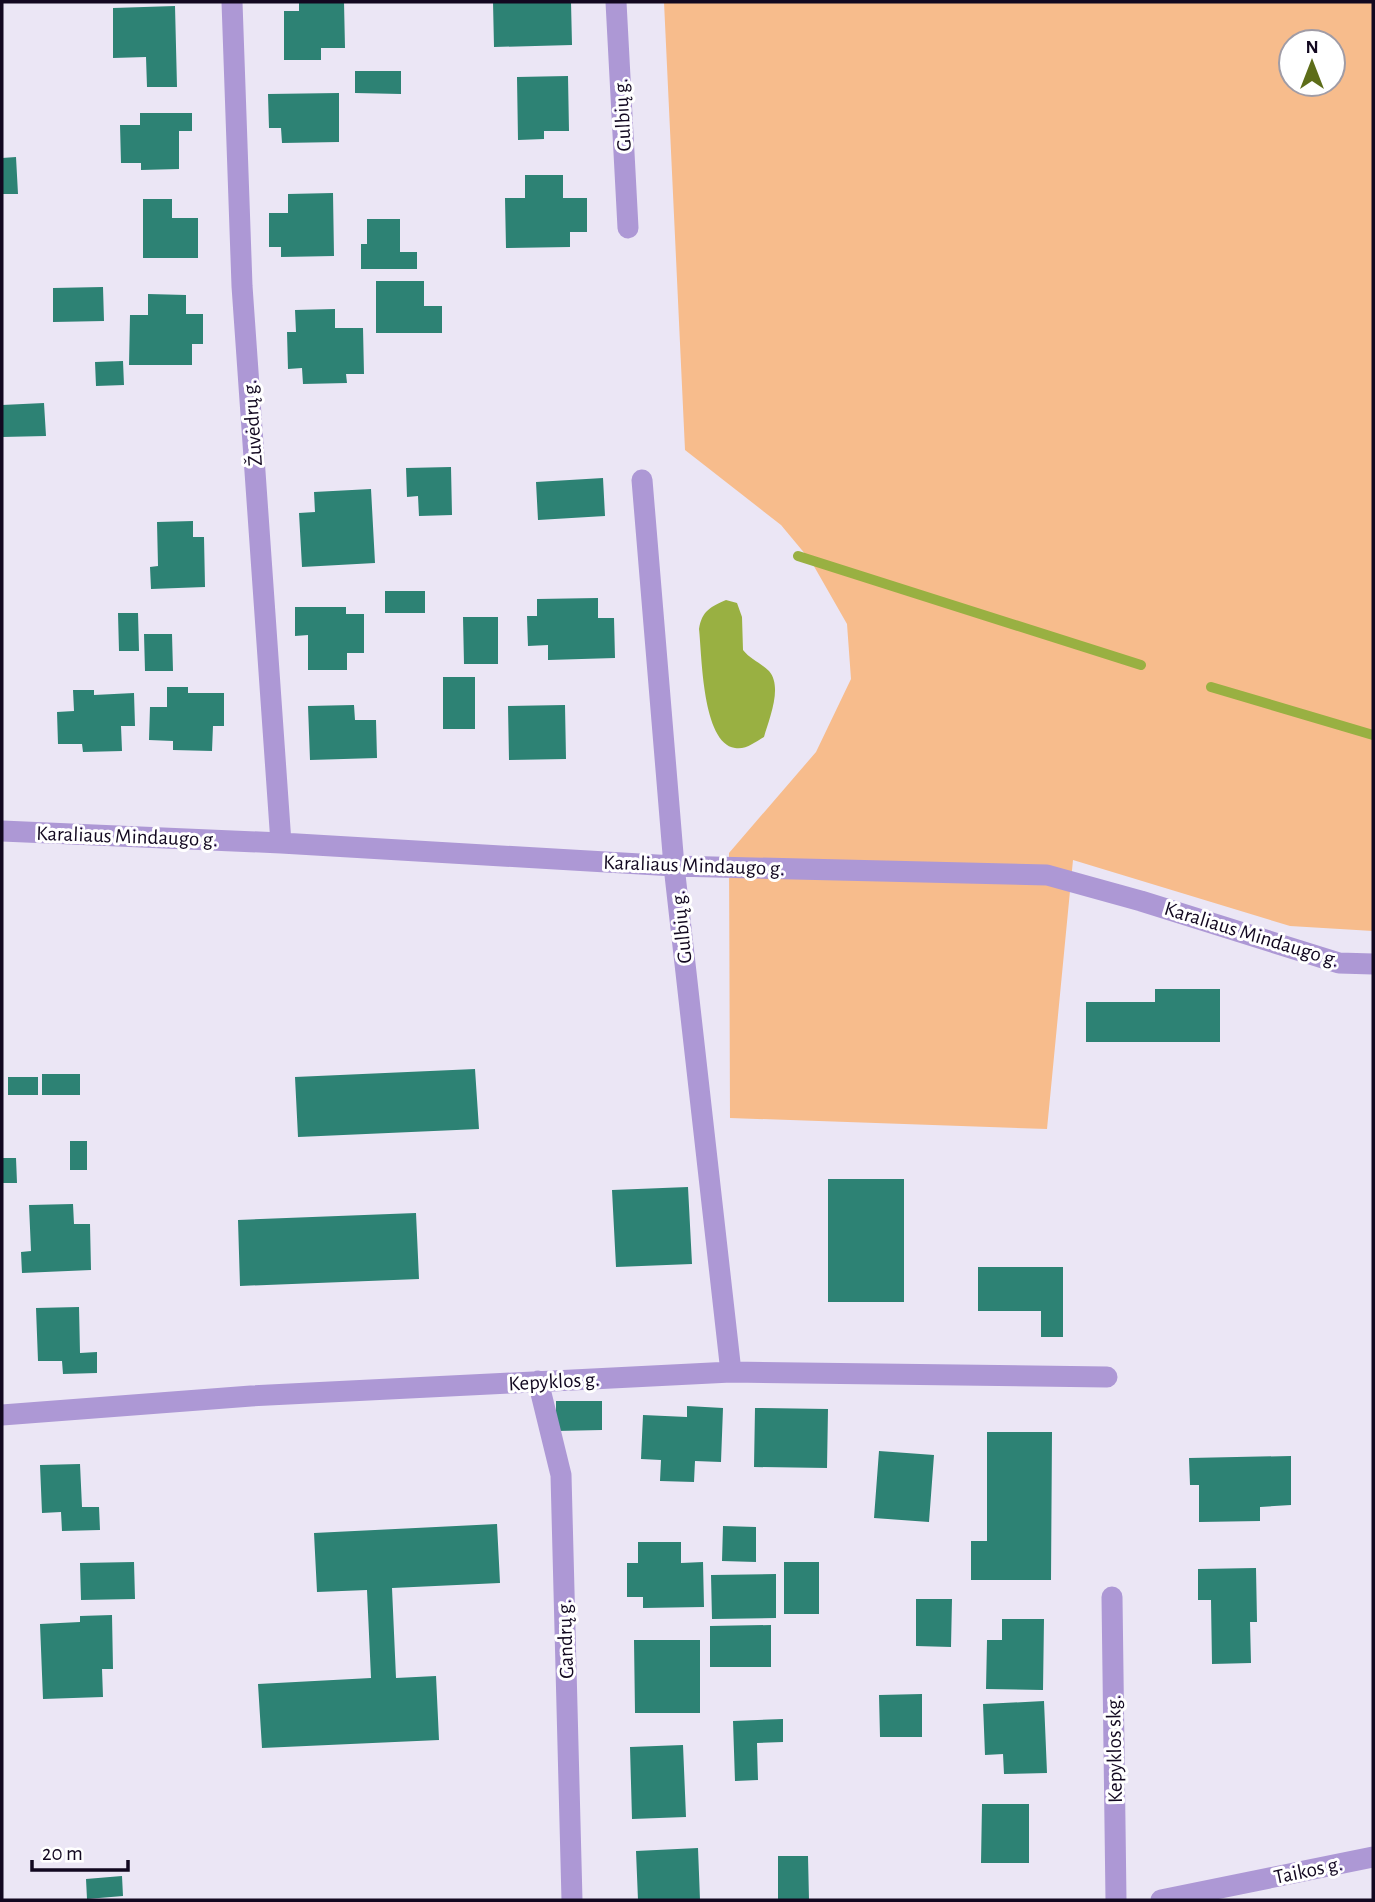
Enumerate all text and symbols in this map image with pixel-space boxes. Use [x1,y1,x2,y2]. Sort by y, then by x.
north arrow [1277,28,1347,98]
text: N [1305,38,1319,57]
street label: Gulbių g. [610,78,635,152]
street label: Žuvėdrų g. [237,379,266,467]
street label: Karaliaus Mindaugo g. [36,823,218,850]
street label: Karaliaus Mindaugo g. [603,852,785,879]
street label: Gulbių g. [667,889,696,964]
street label: Karaliaus Mindaugo g. [1162,898,1342,971]
street label: Kepyklos g. [508,1369,600,1394]
street label: Gandrų g. [554,1599,577,1679]
street label: Kepyklos skg. [1103,1695,1126,1803]
scale bar [32,1828,128,1872]
text: 20 m [42,1843,83,1864]
street label: Taikos g. [1272,1853,1344,1888]

